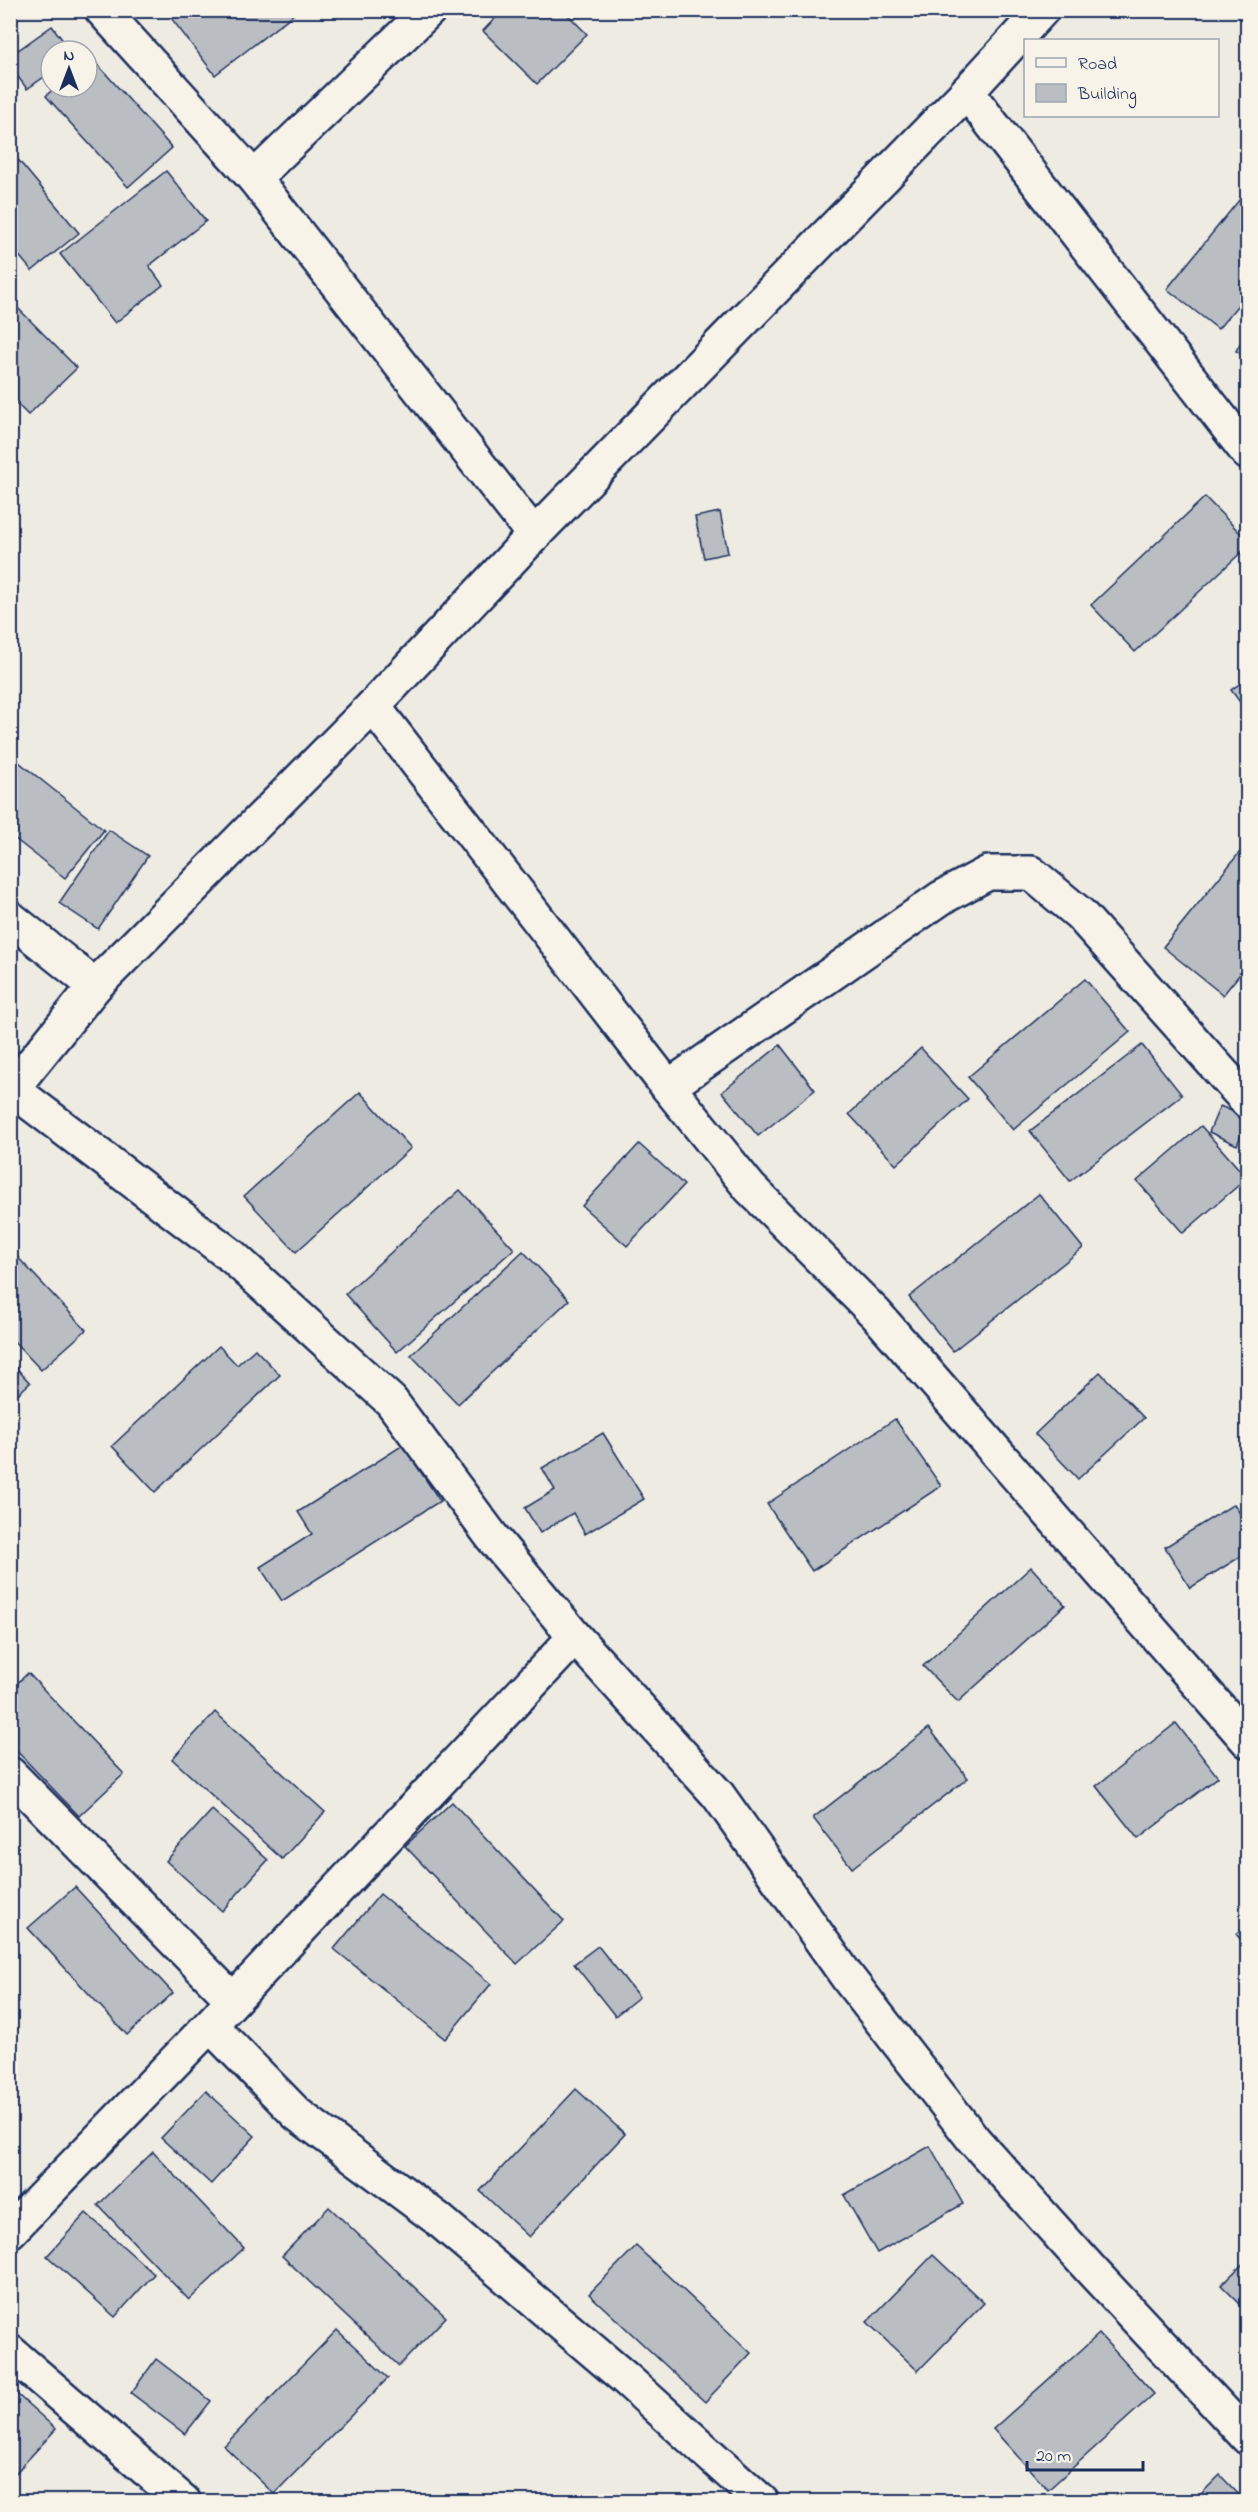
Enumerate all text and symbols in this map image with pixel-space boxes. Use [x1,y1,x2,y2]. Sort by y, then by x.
north arrow [39,39,99,99]
legend [1024,39,1219,117]
text: N [64,44,75,68]
text: Road [1078,52,1117,78]
text: Building [1077,82,1137,109]
scale bar [1027,2434,1142,2472]
text: 20 m [1036,2444,1071,2470]

